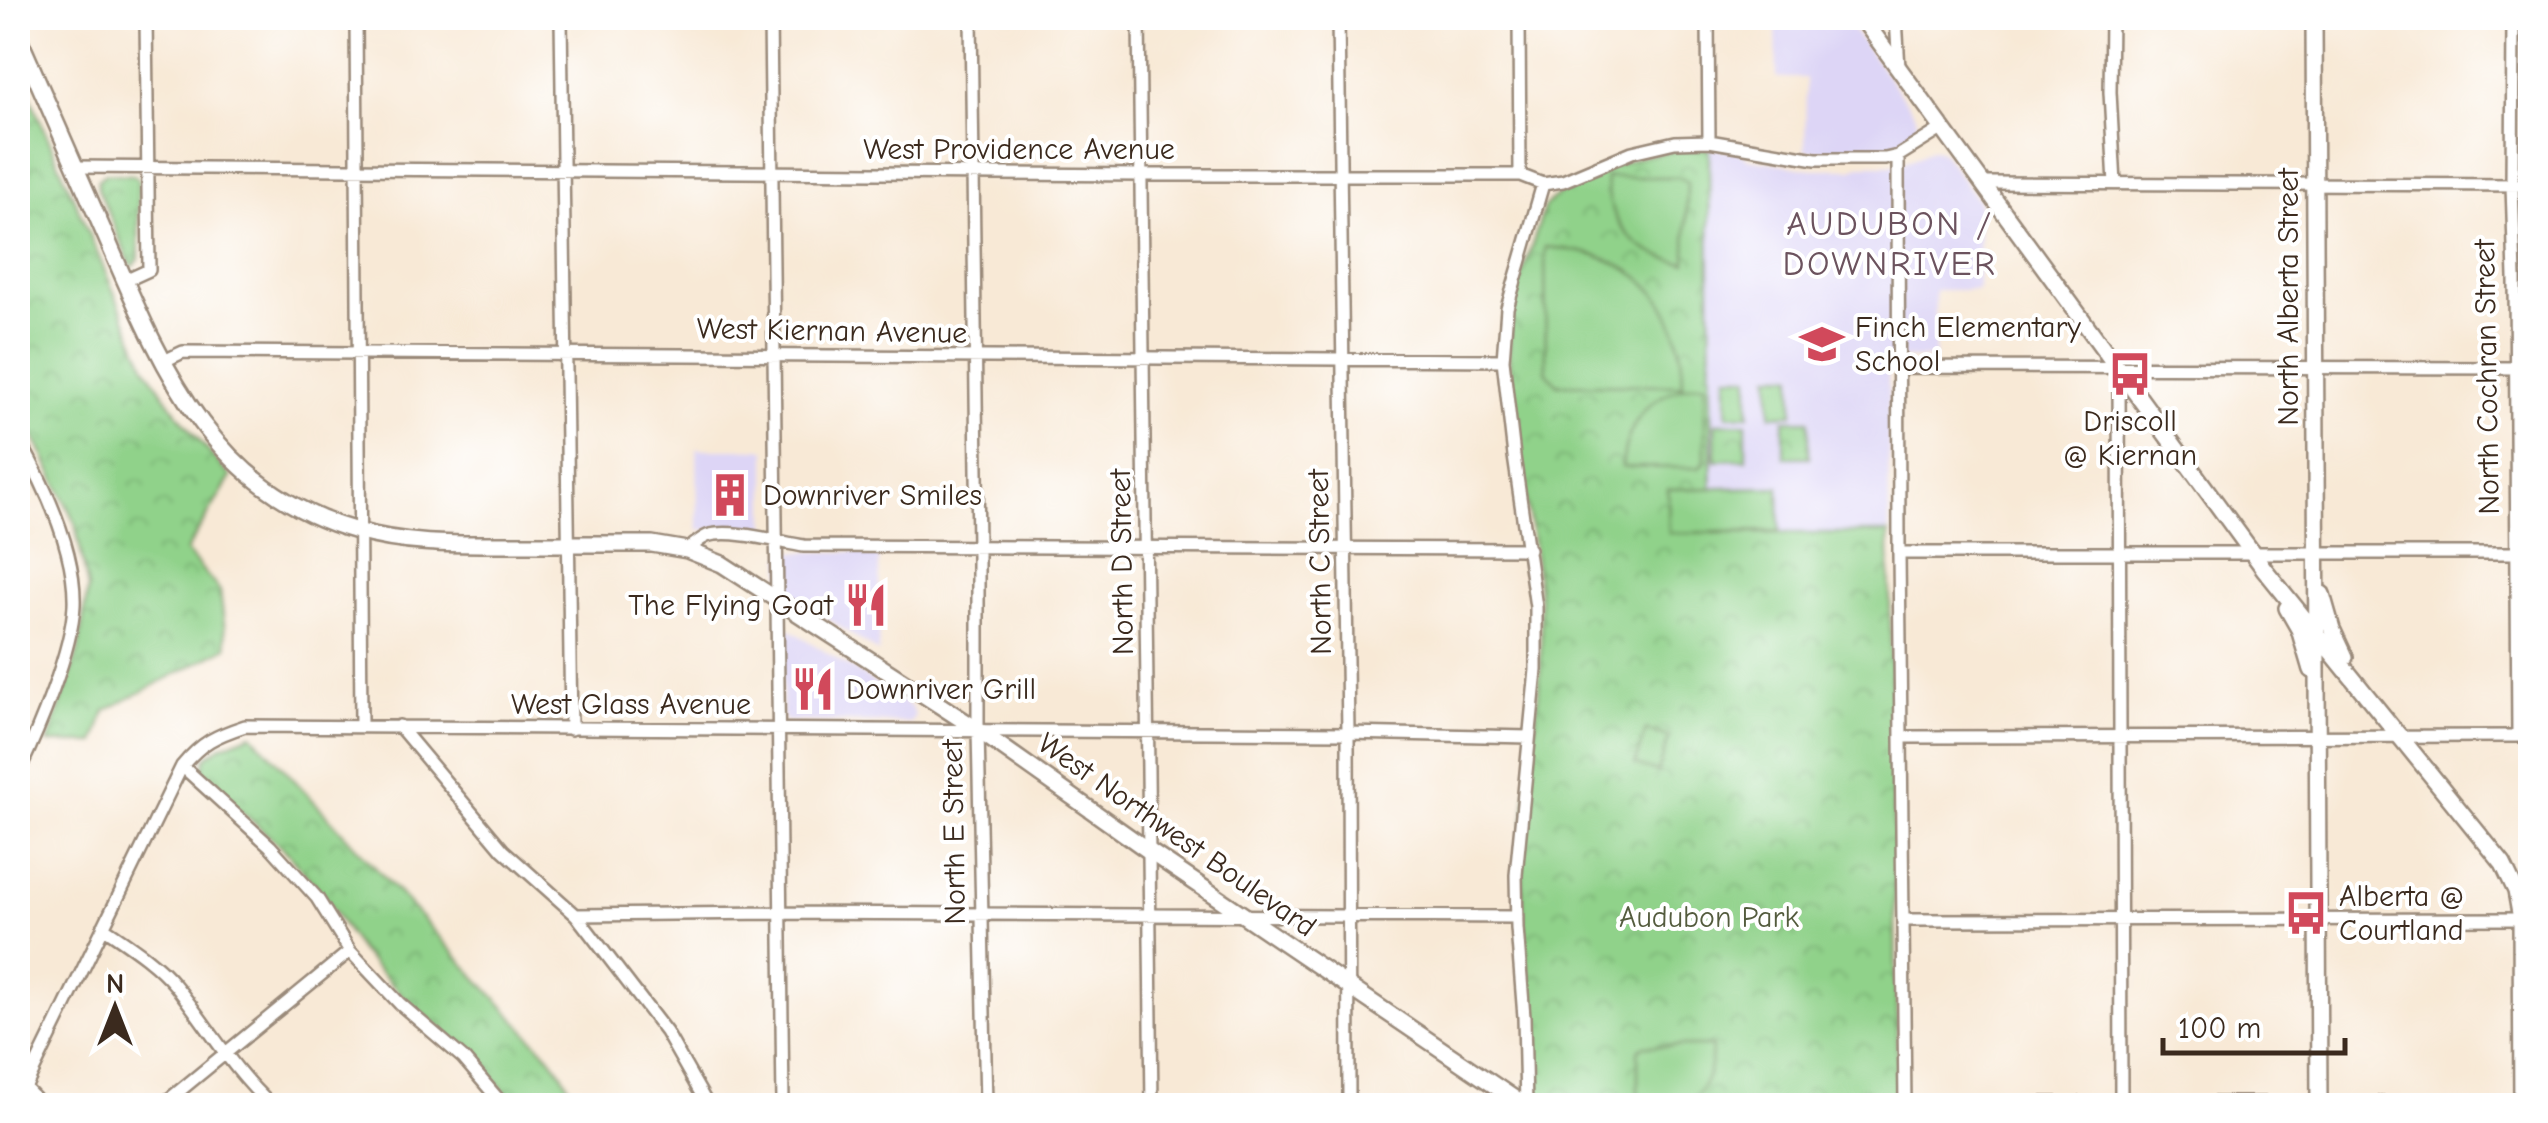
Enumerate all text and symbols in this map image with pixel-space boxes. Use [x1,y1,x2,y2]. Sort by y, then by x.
street label: West Providence Avenue [863,132,1175,167]
street label: North Alberta Street [2271,167,2306,426]
district label: AUDUBON / DOWNRIVER [1783,203,1997,284]
street label: North Cochran Street [2467,238,2507,515]
place label: Finch Elementary School [1855,310,2081,379]
street label: West Kiernan Avenue [696,311,968,351]
school or university icon: Finch Elementary School [1798,320,1846,368]
bus stop icon: Driscoll @ Kiernan [2106,350,2154,398]
place label: Driscoll @ Kiernan [2063,404,2197,473]
street label: North D Street [1103,467,1141,655]
street label: North C Street [1301,467,1339,655]
building icon: Downriver Smiles [706,471,754,519]
place label: Downriver Smiles [763,478,982,513]
restaurant icon: The Flying Goat [842,581,890,629]
place label: The Flying Goat [628,588,834,623]
restaurant icon: Downriver Grill [789,665,837,713]
place label: Downriver Grill [846,672,1036,707]
street label: West Glass Avenue [511,687,751,722]
street label: West Northwest Boulevard [1031,726,1323,944]
street label: North E Street [935,738,973,925]
place label: Alberta @ Courtland [2339,879,2464,948]
bus stop icon: Alberta @ Courtland [2282,889,2330,937]
park label: Audubon Park [1619,900,1799,935]
north arrow [65,958,165,1058]
text: N [106,968,124,1000]
scale bar [2163,993,2346,1055]
text: 100 m [2178,1011,2261,1046]

